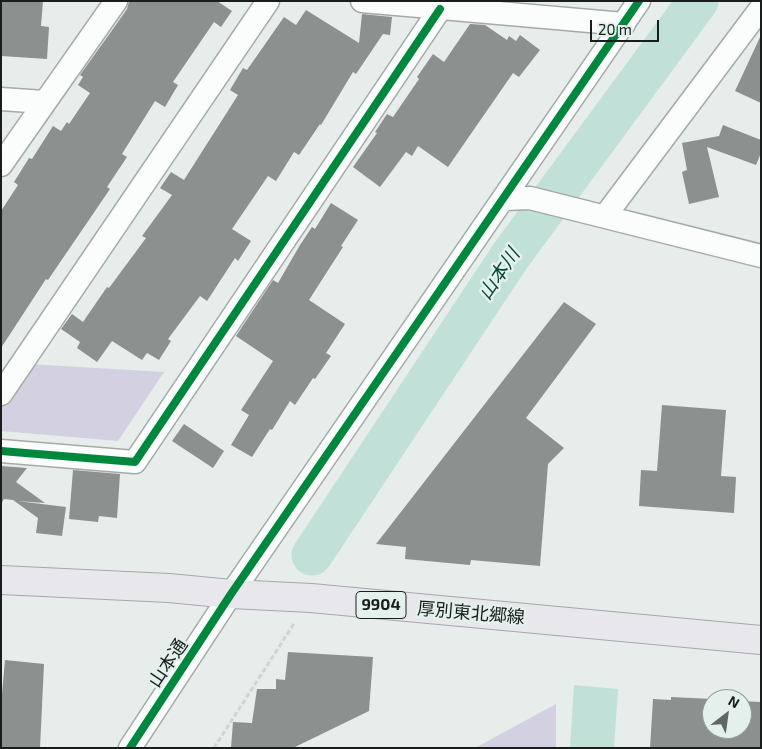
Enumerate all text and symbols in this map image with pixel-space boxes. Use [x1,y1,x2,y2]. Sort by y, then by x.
scale bar [592,10,661,42]
text: 20 m [598,20,632,38]
water label: 山本川 [474,244,524,304]
road number: 9904 [356,592,406,618]
street label: 厚別東北郷線 [416,598,526,628]
street label: 山本通 [144,635,192,691]
north arrow [702,689,752,739]
text: N [726,692,743,711]

